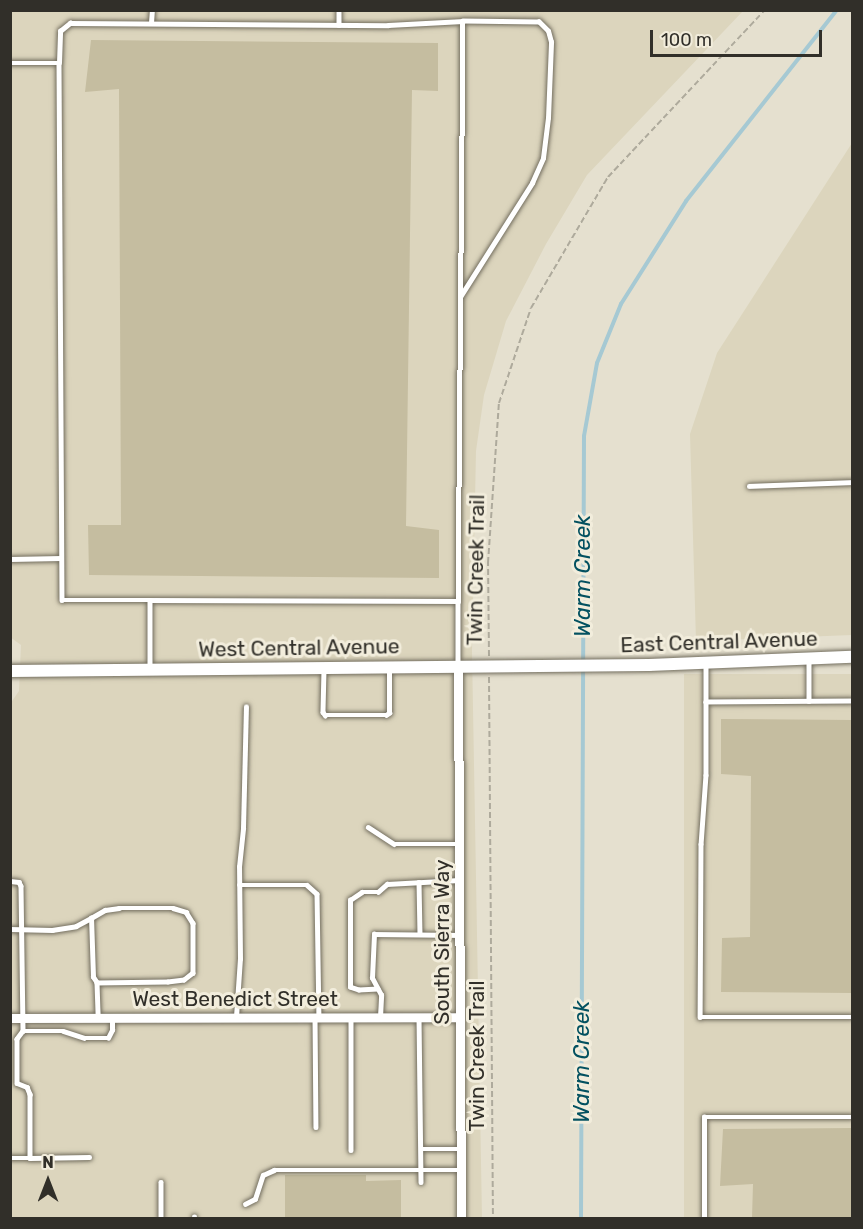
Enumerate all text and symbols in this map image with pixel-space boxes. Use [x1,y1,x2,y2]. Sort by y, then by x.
scale bar [653,18,826,56]
text: 100 m [661,29,712,51]
street label: Twin Creek Trail [462,494,490,646]
water label: Warm Creek [570,515,596,637]
street label: East Central Avenue [620,626,818,658]
street label: West Central Avenue [198,634,400,662]
street label: South Sierra Way [429,859,455,1025]
street label: Twin Creek Trail [464,980,490,1132]
street label: West Benedict Street [132,986,338,1012]
water label: Warm Creek [569,1001,595,1123]
north arrow [18,1151,78,1211]
text: N [42,1153,54,1172]

